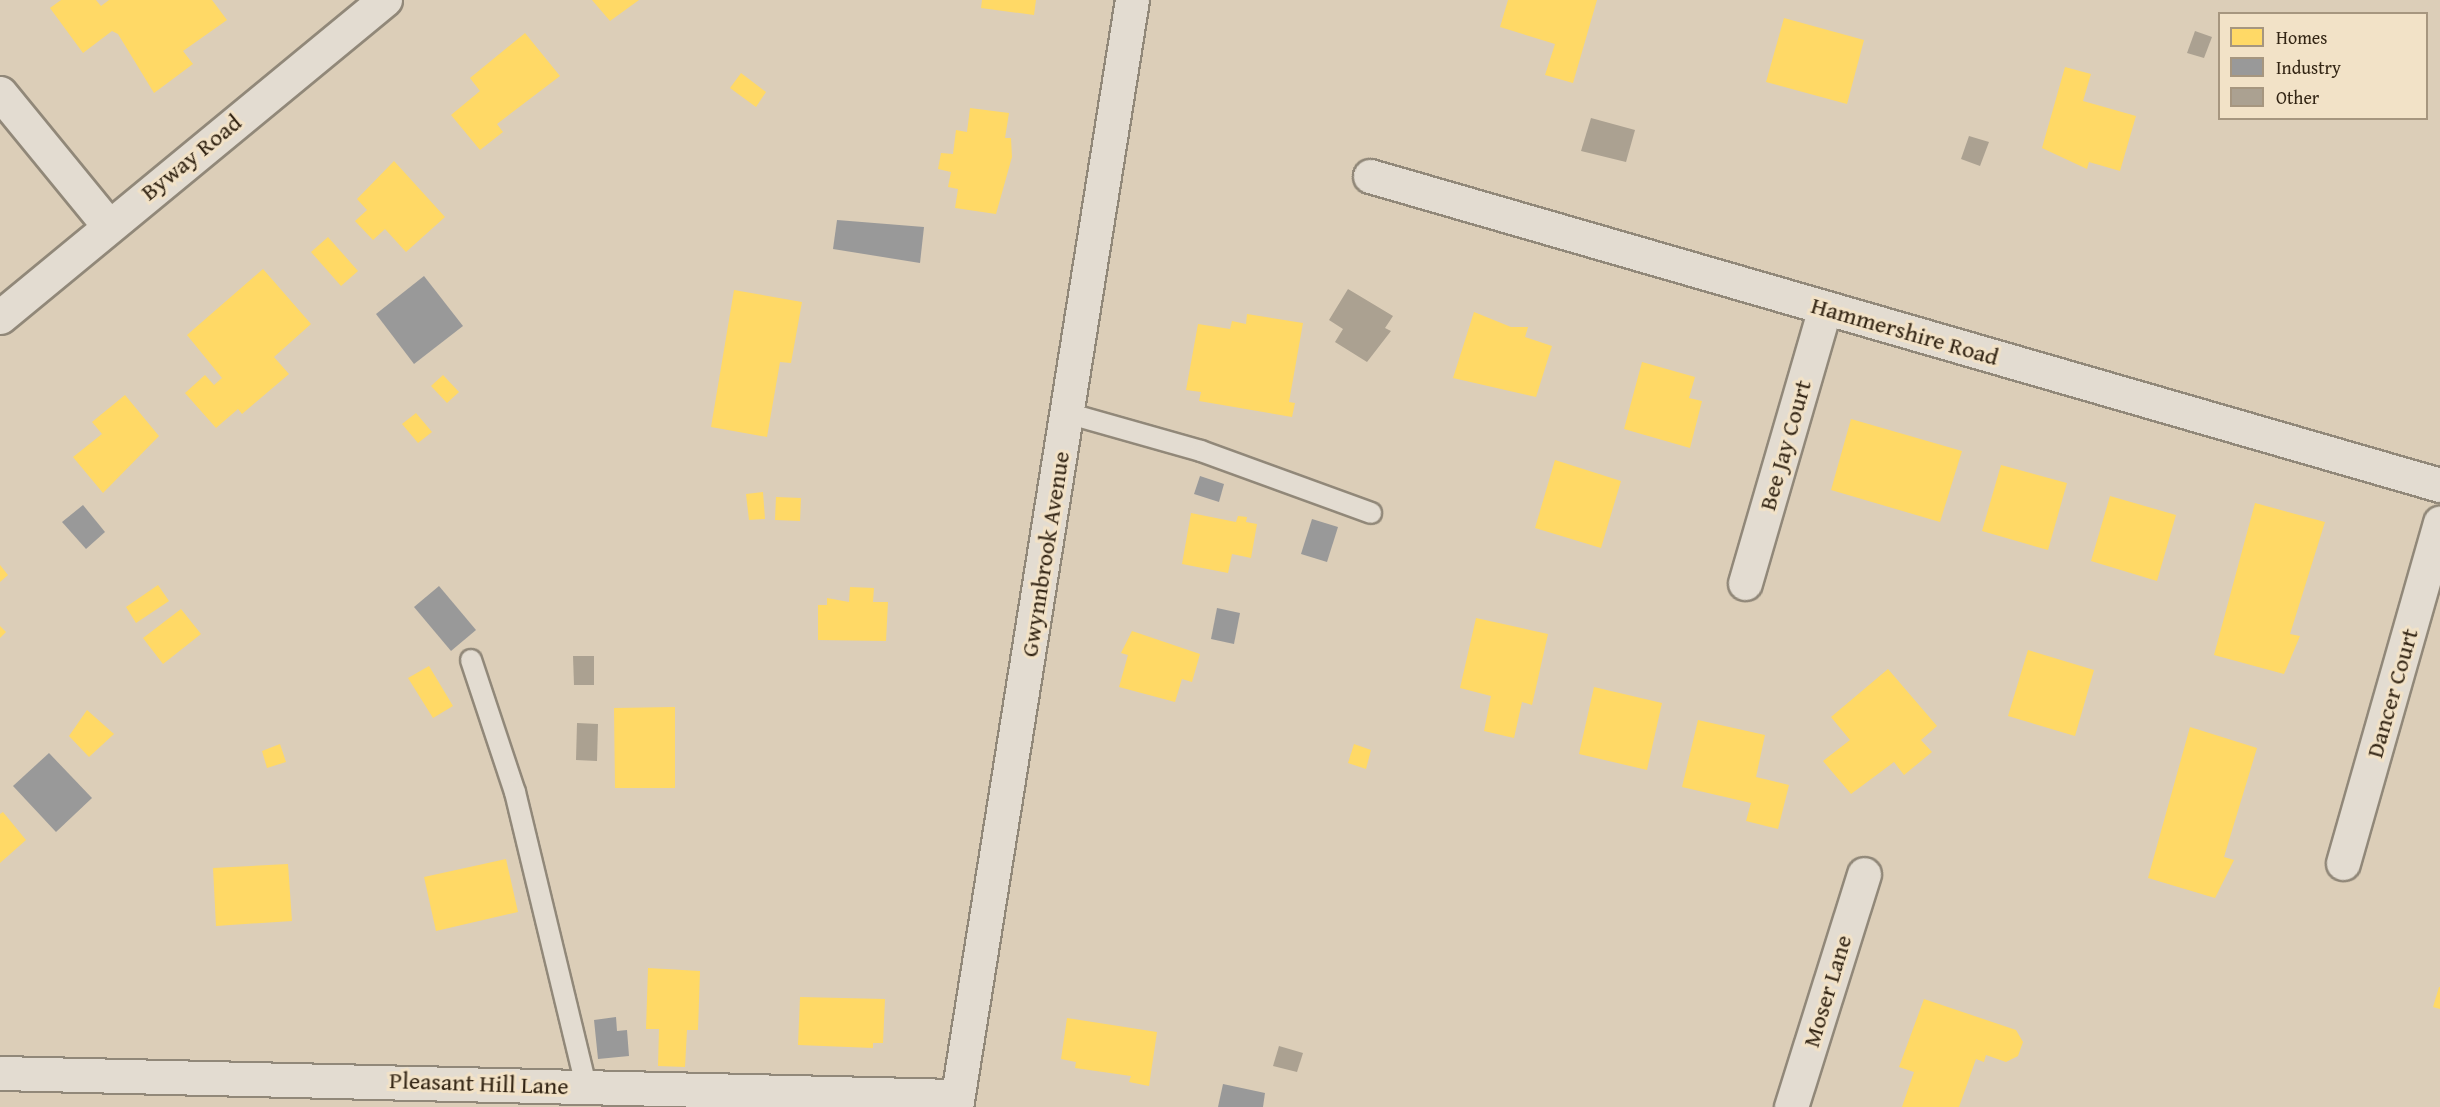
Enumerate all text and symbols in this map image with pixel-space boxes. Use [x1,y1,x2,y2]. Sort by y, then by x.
legend [2218,12,2428,120]
text: Homes [2276,24,2327,51]
text: Industry [2276,54,2341,81]
text: Other [2276,84,2319,111]
street label: Byway Road [135,108,247,206]
street label: Hammershire Road [1808,290,2002,372]
street label: Bee Jay Court [1753,377,1817,513]
street label: Gwynnbrook Avenue [1015,449,1075,659]
street label: Dancer Court [2360,625,2424,761]
street label: Moser Lane [1796,931,1858,1051]
street label: Pleasant Hill Lane [389,1065,569,1101]

